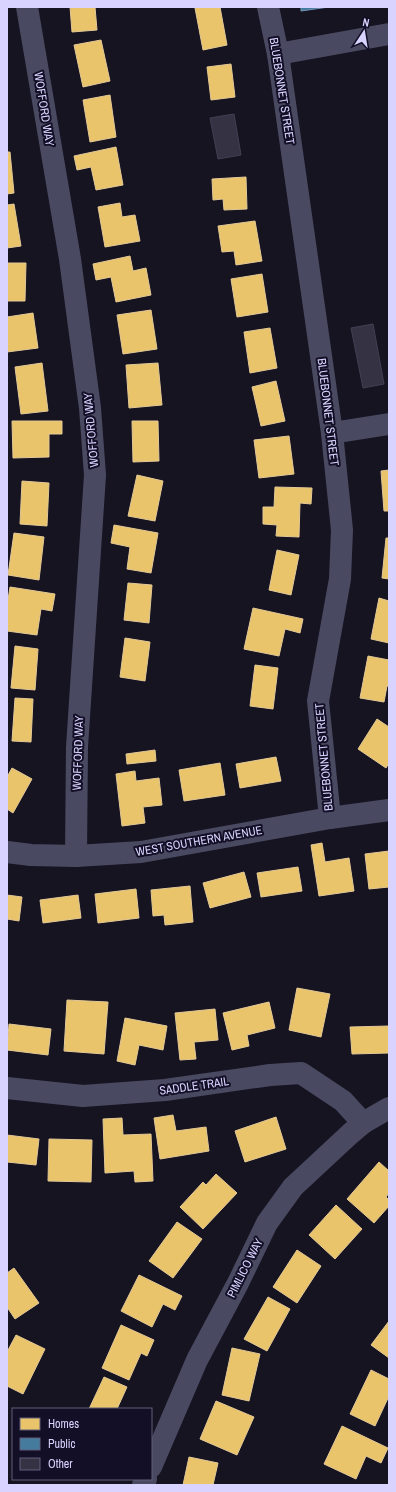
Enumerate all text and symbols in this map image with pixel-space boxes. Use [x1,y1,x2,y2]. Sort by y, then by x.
north arrow [344,12,384,52]
text: N [361,15,371,30]
street label: BLUEBONNET STREET [266,36,298,146]
street label: WOFFORD WAY [30,71,58,148]
street label: BLUEBONNET STREET [313,357,343,467]
street label: WOFFORD WAY [80,392,102,468]
street label: BLUEBONNET STREET [311,702,337,812]
street label: WOFFORD WAY [69,715,87,791]
street label: WEST SOUTHERN AVENUE [135,822,263,860]
street label: SADDLE TRAIL [158,1073,230,1099]
street label: PIMLICO WAY [223,1235,267,1300]
legend [12,1408,152,1480]
text: Homes [48,1416,79,1432]
text: Public [48,1436,75,1452]
text: Other [48,1456,73,1472]

